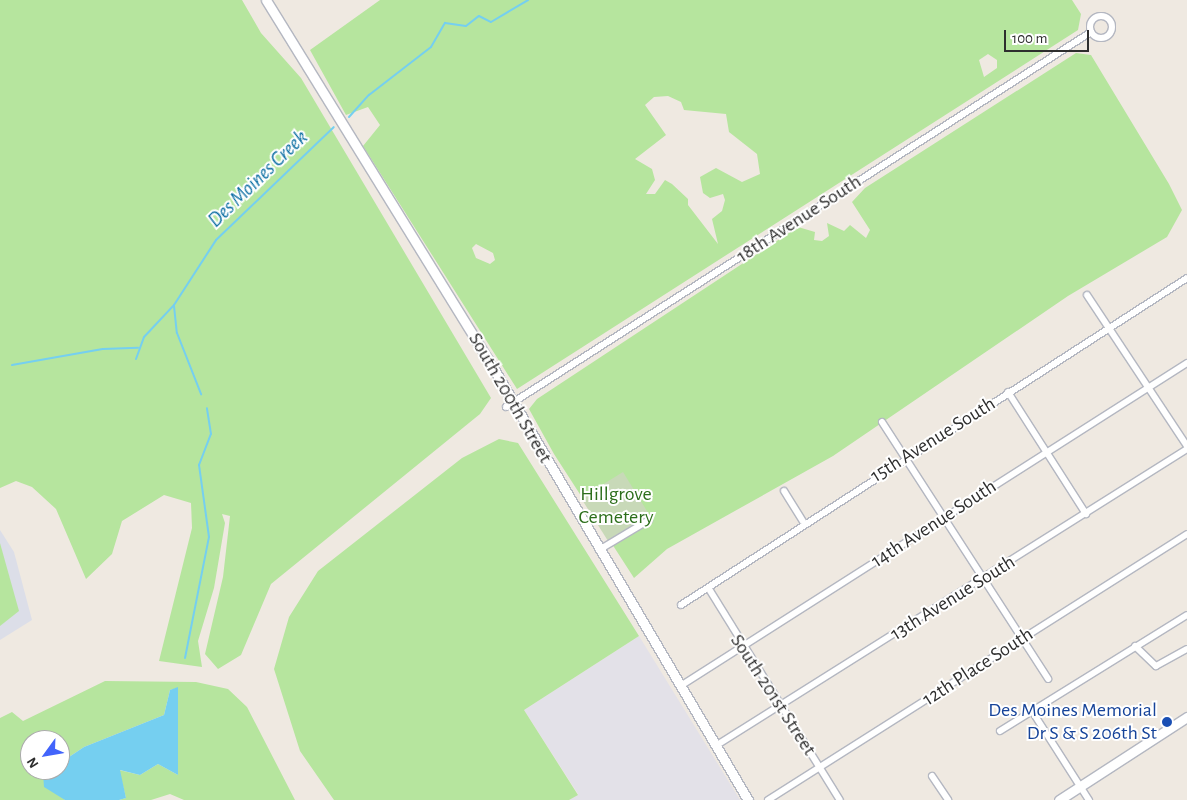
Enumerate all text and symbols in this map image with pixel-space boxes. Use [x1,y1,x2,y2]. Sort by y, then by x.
scale bar [1007,20,1092,52]
text: 100 m [1012,31,1047,46]
water label: Des Moines Creek [203,125,313,233]
street label: 18th Avenue South [732,170,866,268]
street label: South 200th Street [463,329,557,467]
street label: 15th Avenue South [866,392,1000,488]
street label: 14th Avenue South [867,475,1001,573]
park label: Hillgrove Cemetery [579,483,653,530]
street label: 13th Avenue South [886,550,1020,646]
street label: 12th Place South [918,622,1038,712]
street label: South 201st Street [725,630,821,760]
place label: Des Moines Memorial Dr S & S 206th St [988,698,1157,745]
marker: Des Moines Memorial Dr S & S 206th St [1161,716,1173,728]
north arrow [20,730,70,780]
text: N [25,755,42,770]

